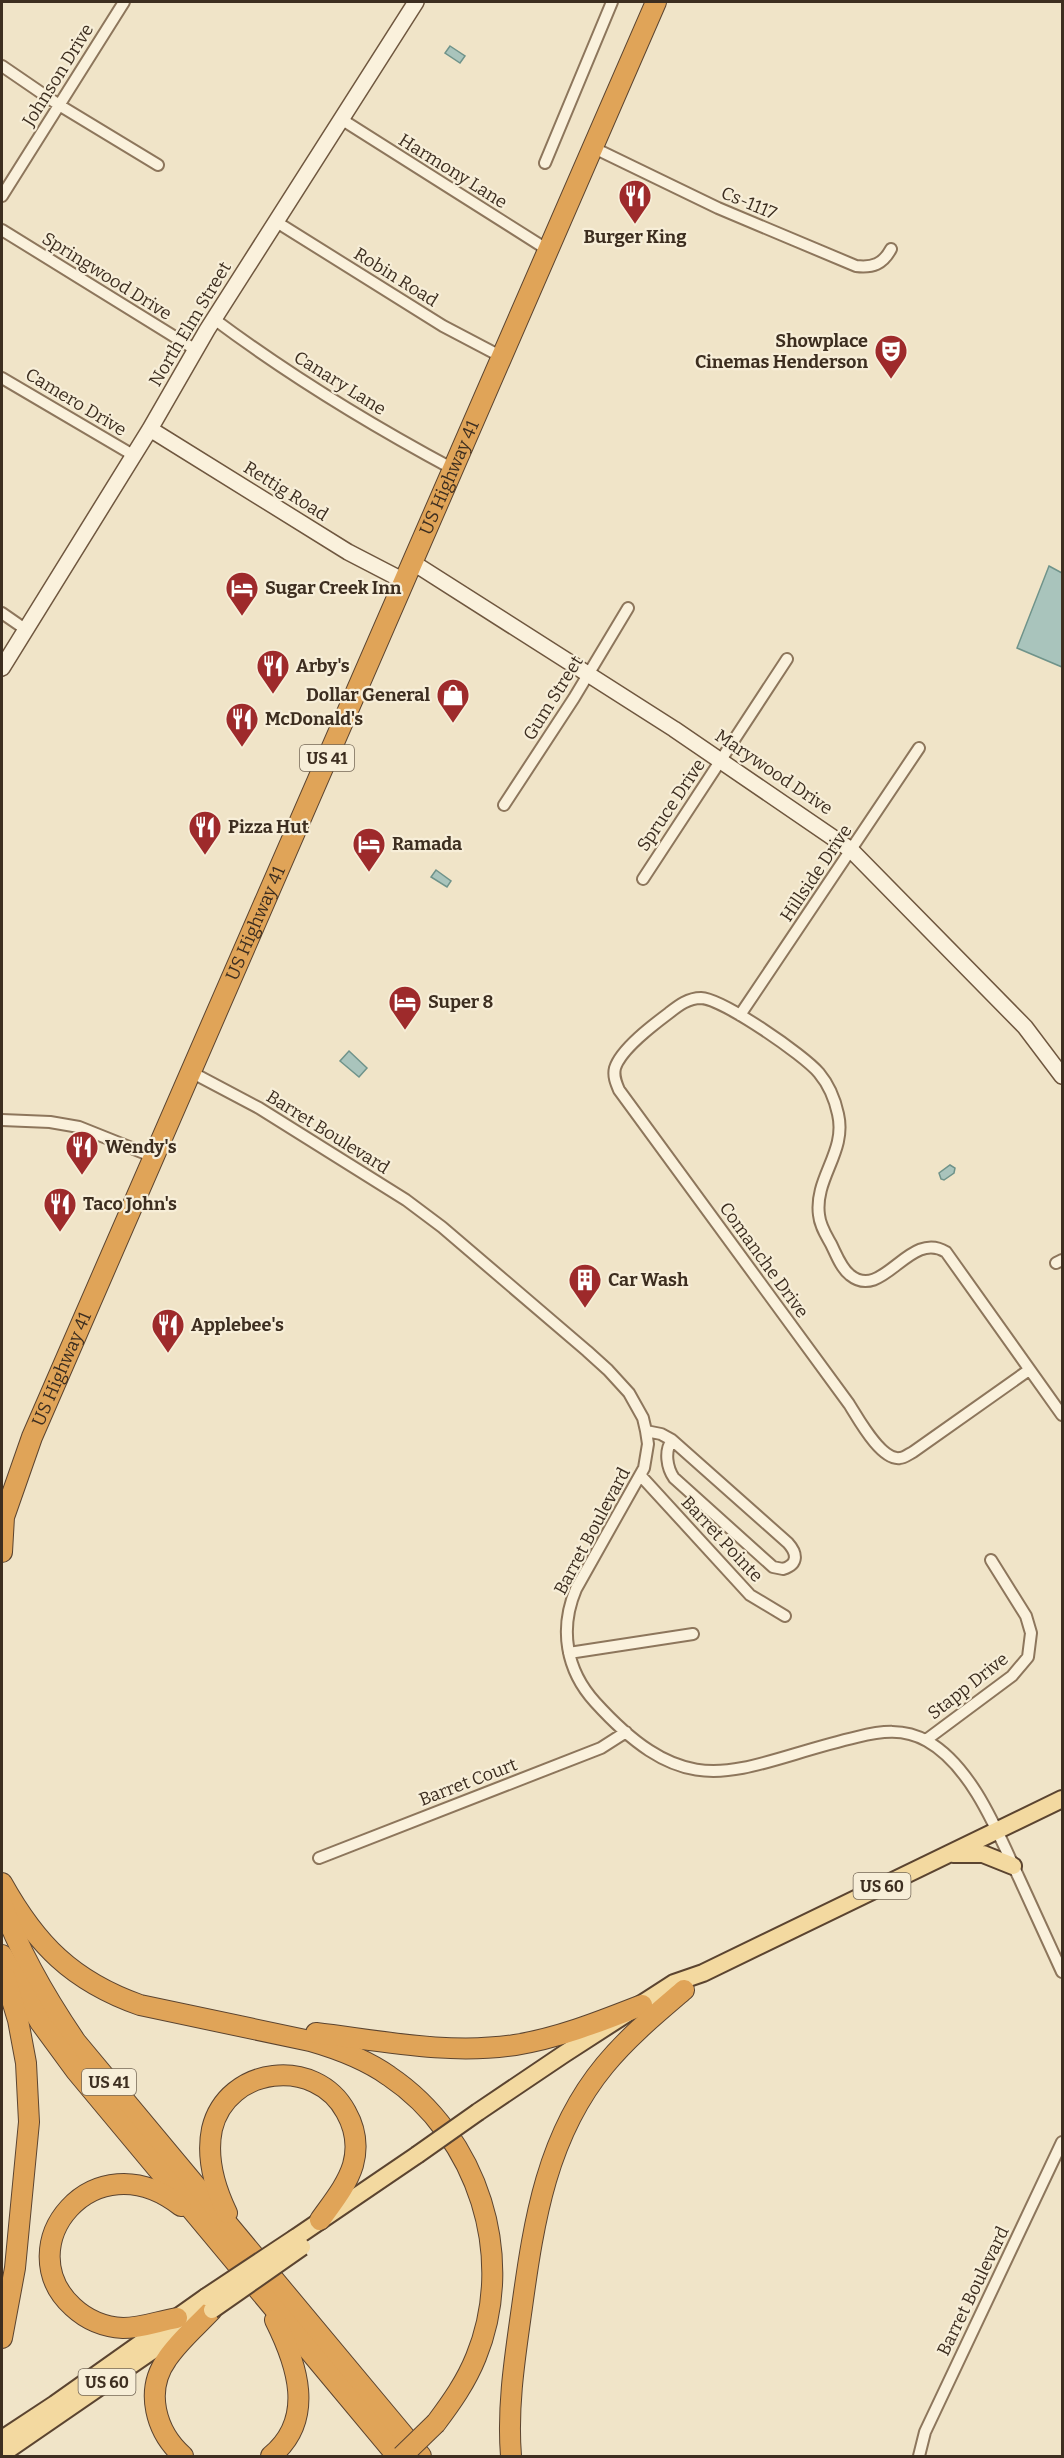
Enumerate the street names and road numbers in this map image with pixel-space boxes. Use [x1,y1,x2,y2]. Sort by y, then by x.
street label: Johnson Drive [17,20,98,131]
street label: Harmony Lane [395,129,511,213]
street label: Cs-1117 [718,182,780,224]
street label: Springwood Drive [38,227,176,325]
street label: Robin Road [350,243,442,312]
street label: North Elm Street [144,257,236,390]
street label: Canary Lane [290,346,390,420]
street label: Camero Drive [21,363,131,441]
street label: US Highway 41 [415,416,484,538]
street label: Rettig Road [240,456,333,526]
street label: Gum Street [518,651,588,744]
street label: Marywood Drive [711,725,837,819]
road number: US 41 [300,745,354,771]
street label: Spruce Drive [632,755,710,855]
street label: Hillside Drive [775,820,857,926]
street label: US Highway 41 [221,862,290,984]
street label: Barret Boulevard [262,1085,394,1179]
street label: Comanche Drive [715,1198,813,1322]
street label: US Highway 41 [27,1308,96,1430]
street label: Barret Boulevard [549,1463,635,1598]
street label: Barret Pointe [676,1491,768,1587]
street label: Stapp Drive [923,1648,1013,1724]
street label: Barret Court [416,1753,521,1811]
road number: US 60 [854,1873,910,1899]
road number: US 41 [82,2069,136,2095]
street label: Barret Boulevard [932,2223,1014,2359]
road number: US 60 [78,2369,136,2395]

